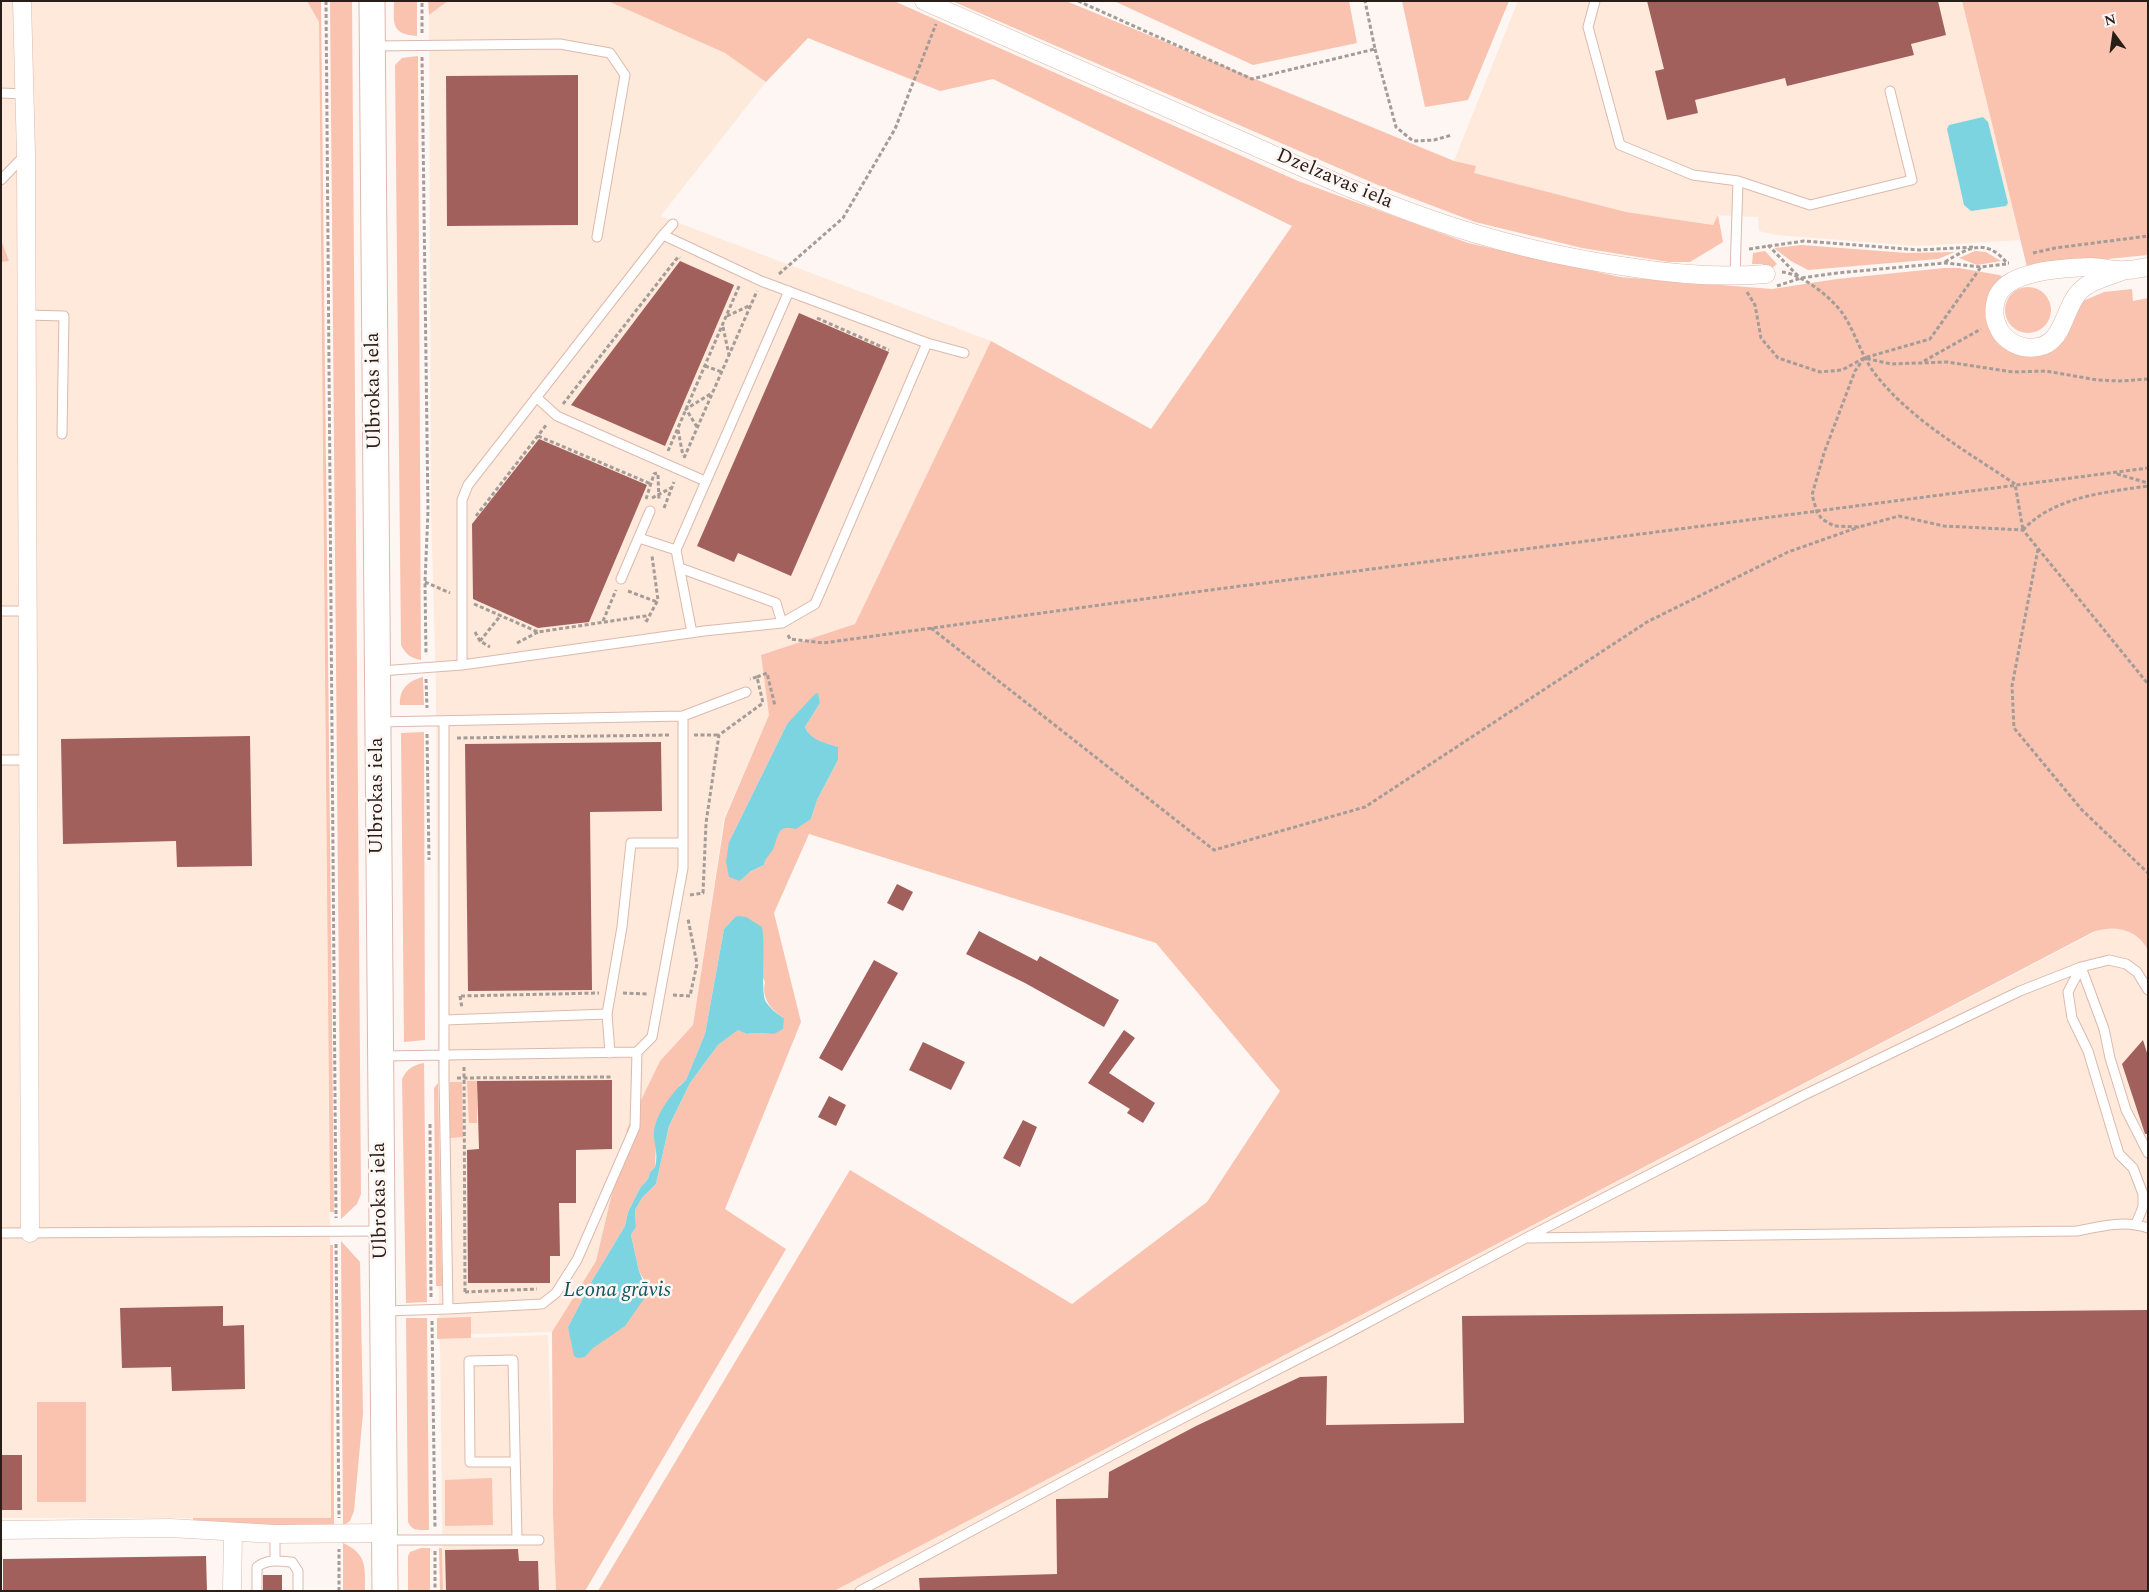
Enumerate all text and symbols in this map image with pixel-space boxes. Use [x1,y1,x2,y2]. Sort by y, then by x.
text: N [2102,8,2118,32]
north arrow [2089,10,2139,60]
street label: Dzelzavas iela [1272,145,1396,215]
street label: Ulbrokas iela [362,332,388,450]
street label: Ulbrokas iela [366,737,390,855]
street label: Ulbrokas iela [368,1142,394,1260]
water label: Leona grāvis [563,1279,671,1305]

